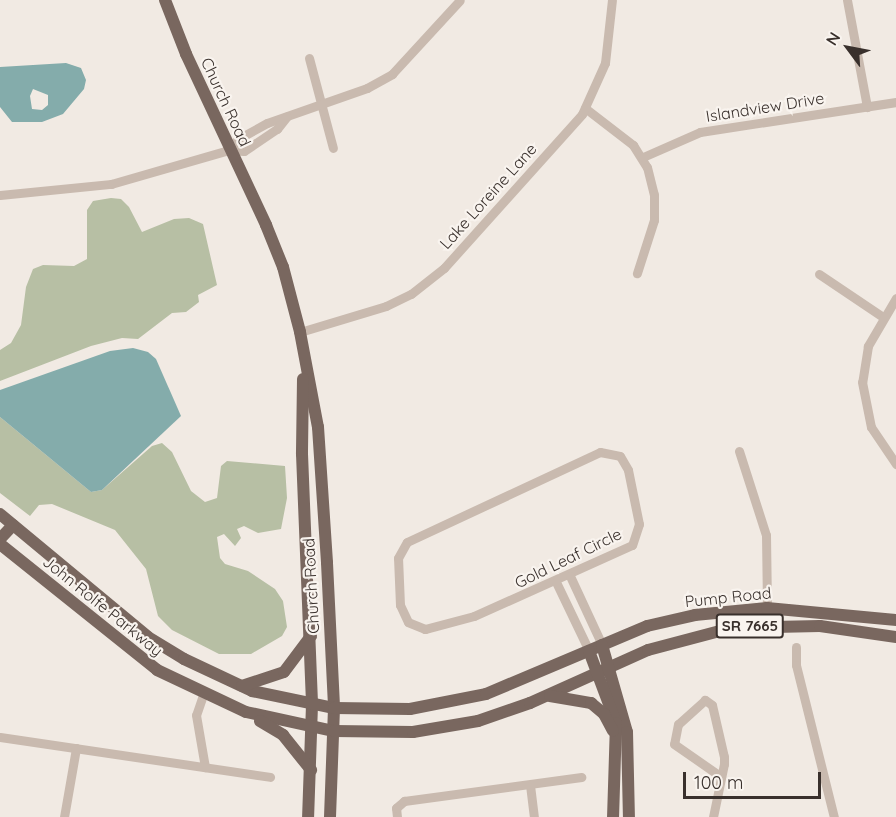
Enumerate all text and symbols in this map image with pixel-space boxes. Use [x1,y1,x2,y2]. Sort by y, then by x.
north arrow [818,18,878,78]
text: N [821,28,844,49]
street label: Church Road [197,54,255,150]
street label: Islandview Drive [704,88,826,126]
street label: Lake Loreine Lane [436,139,540,253]
street label: Gold Leaf Circle [512,524,624,592]
street label: Church Road [299,538,323,634]
street label: John Rolfe Parkway [39,552,167,660]
street label: Pump Road [684,583,772,611]
road number: SR 7665 [716,614,784,638]
scale bar [686,760,824,798]
text: 100 m [694,771,743,794]

